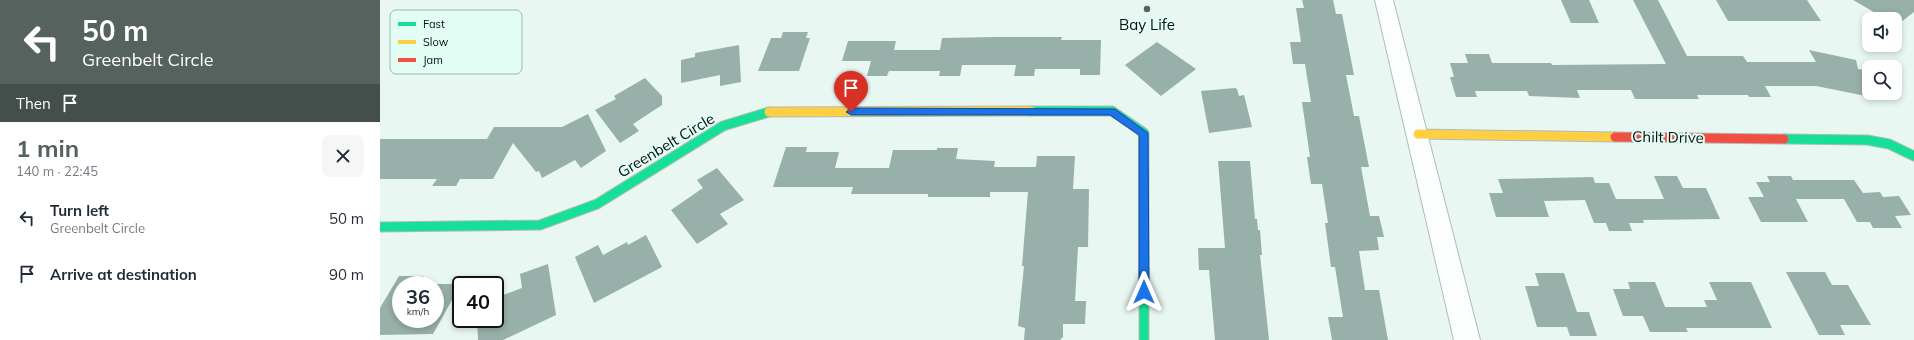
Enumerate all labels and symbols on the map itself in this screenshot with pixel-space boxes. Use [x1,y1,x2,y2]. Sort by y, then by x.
marker: Bay Life [1142,4,1152,14]
legend [390,10,522,74]
place label: Bay Life [1119,15,1175,34]
text: Fast [423,17,445,31]
text: Slow [423,35,449,49]
text: Jam [423,53,443,67]
pin [834,71,868,112]
street label: Greenbelt Circle [614,109,718,181]
street label: Chilt Drive [1632,127,1704,147]
position arrow [1123,271,1165,313]
speed limit sign: 40 [452,276,504,328]

